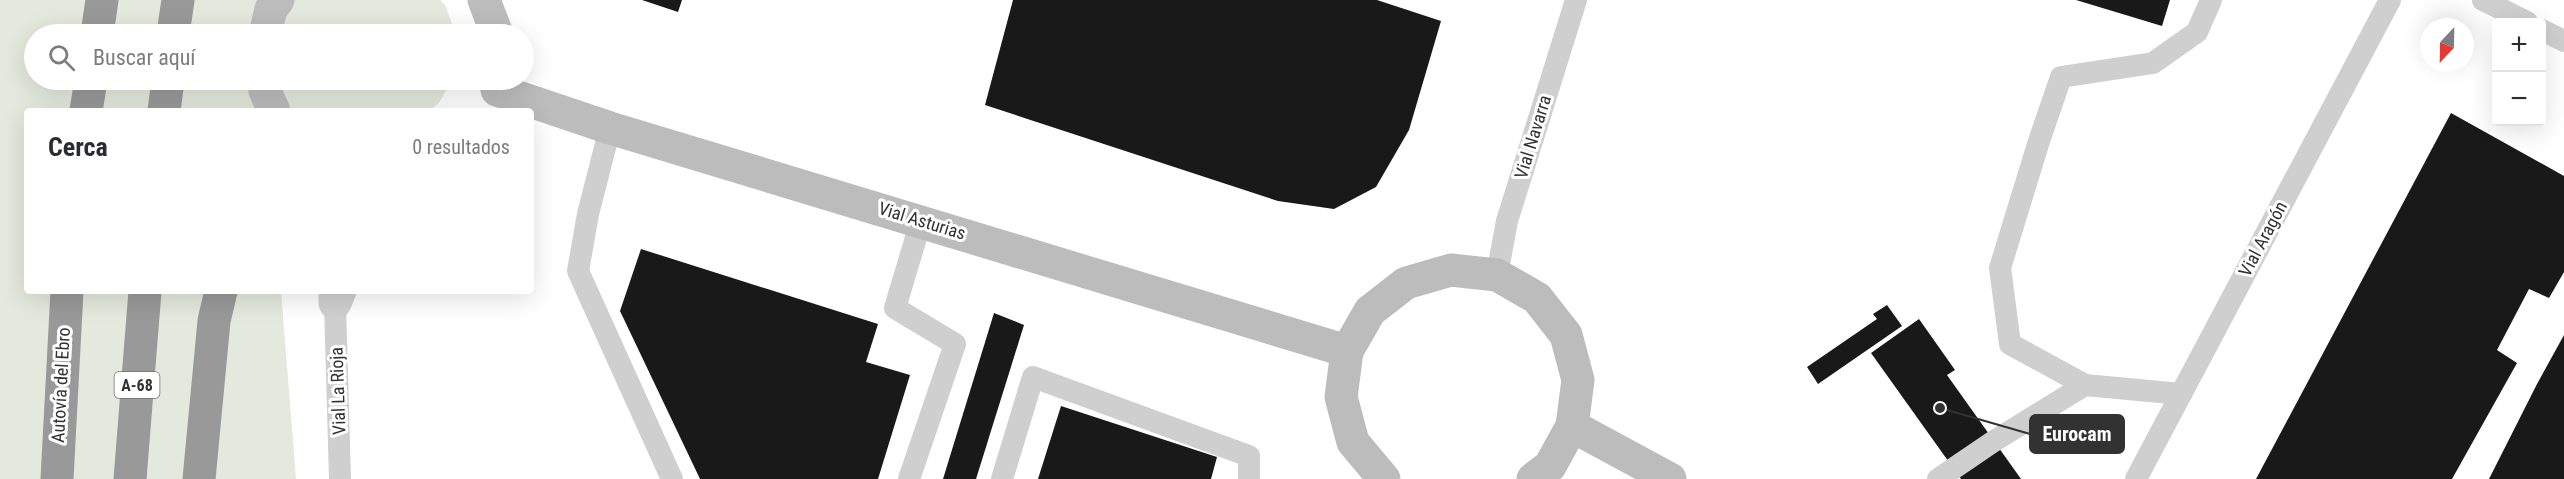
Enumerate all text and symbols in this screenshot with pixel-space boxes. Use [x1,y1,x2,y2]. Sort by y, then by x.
north arrow [2420,18,2474,72]
map controls [2492,18,2546,126]
button: + [2492,18,2546,72]
search box [24,24,534,90]
icon: search [45,41,78,74]
text: Buscar aquí [93,45,196,70]
button: − [2492,72,2546,126]
street label: Vial Navarra [1510,93,1555,181]
text: Cerca [48,132,108,162]
text: 0 resultados [412,135,510,159]
street label: Vial Asturias [876,197,968,244]
street label: Vial Aragón [2234,198,2291,280]
street label: Autovía del Ebro [47,327,74,443]
street label: Vial La Rioja [325,347,350,435]
road number: A-68 [114,372,160,398]
callout: Eurocam [2030,415,2124,453]
text: Eurocam [2042,422,2112,446]

